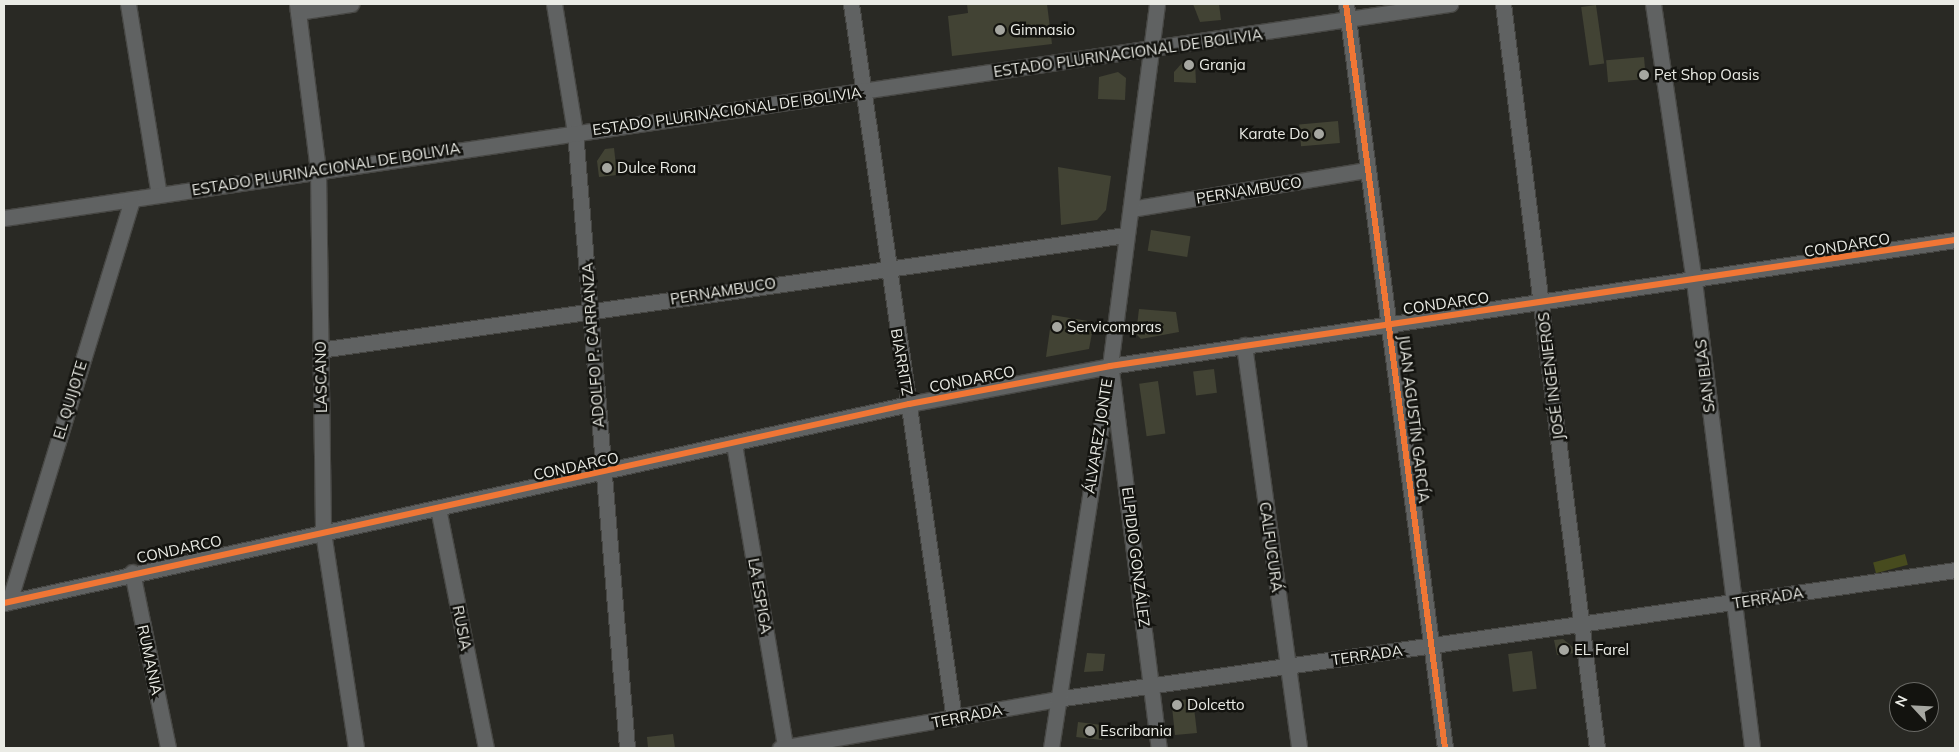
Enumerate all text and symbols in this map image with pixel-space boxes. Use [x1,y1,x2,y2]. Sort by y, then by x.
place label: Gimnasio [1010,21,1075,39]
marker: Gimnasio [994,24,1006,36]
street label: ESTADO PLURINACIONAL DE BOLIVIA [992,25,1264,81]
place label: Granja [1199,56,1246,74]
marker: Granja [1183,59,1195,71]
place label: Pet Shop Oasis [1654,66,1759,84]
marker: Pet Shop Oasis [1638,69,1650,81]
street label: ESTADO PLURINACIONAL DE BOLIVIA [591,83,863,139]
place label: Karate Do [1239,125,1309,143]
marker: Karate Do [1313,128,1325,140]
street label: ESTADO PLURINACIONAL DE BOLIVIA [191,139,461,199]
place label: Dulce Rona [617,159,696,177]
marker: Dulce Rona [601,162,613,174]
street label: PERNAMBUCO [1195,173,1303,207]
street label: CONDARCO [1803,229,1891,261]
street label: ADOLFO P. CARRANZA [578,262,608,428]
street label: PERNAMBUCO [669,274,777,308]
street label: CONDARCO [1402,288,1490,318]
street label: JOSÉ INGENIEROS [1534,311,1568,441]
place label: Servicompras [1067,318,1162,336]
marker: Servicompras [1051,321,1063,333]
street label: BIARRITZ [887,327,917,397]
street label: JUAN AGUSTÍN GARCÍA [1395,334,1433,504]
street label: SAN BLAS [1692,338,1718,414]
street label: LASCANO [311,341,331,413]
street label: EL QUIJOTE [50,359,90,441]
street label: CONDARCO [928,362,1016,396]
street label: ÁLVAREZ JONTE [1080,377,1116,495]
street label: CONDARCO [532,448,620,484]
street label: ELPIDIO GONZÁLEZ [1118,486,1154,628]
street label: CALFUCURÁ [1256,501,1286,593]
street label: CONDARCO [135,531,223,567]
street label: LA ESPIGA [744,557,776,635]
street label: TERRADA [1731,584,1805,612]
street label: RUSIA [449,604,475,652]
street label: RUMANIA [134,623,166,697]
street label: TERRADA [1330,641,1404,669]
place label: EL Farel [1574,641,1629,659]
marker: EL Farel [1558,644,1570,656]
north arrow [1889,682,1939,732]
text: N [1891,692,1912,710]
place label: Dolcetto [1187,696,1245,714]
marker: Dolcetto [1171,699,1183,711]
street label: TERRADA [930,700,1004,732]
place label: Escribania [1100,722,1172,740]
marker: Escribania [1084,725,1096,737]

